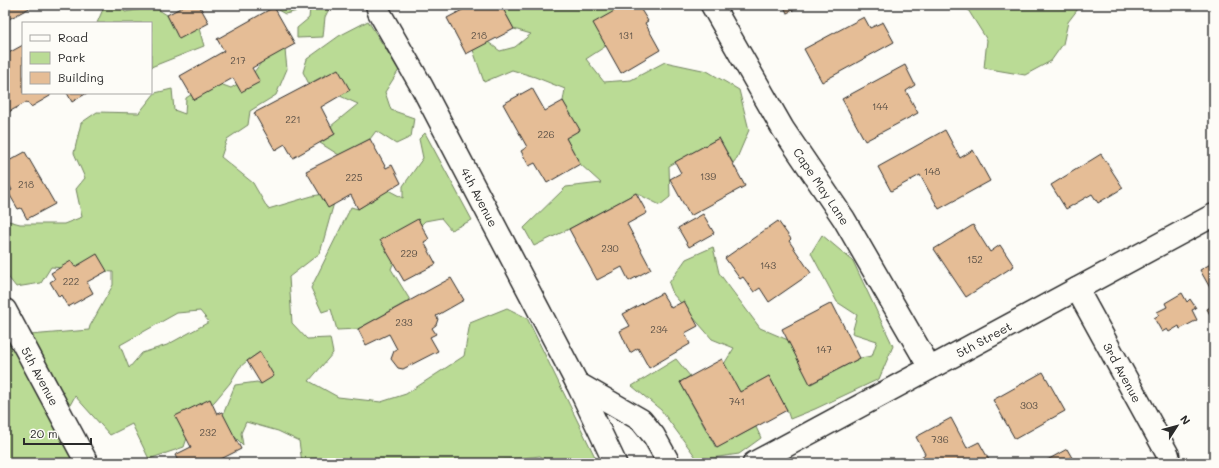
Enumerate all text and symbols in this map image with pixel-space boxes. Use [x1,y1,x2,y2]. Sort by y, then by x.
legend [22,22,152,94]
house number: 218 [471,28,487,42]
house number: 131 [619,28,633,42]
text: Road [58,29,88,45]
text: Park [58,49,85,65]
house number: 217 [230,53,246,67]
text: Building [58,69,104,85]
house number: 144 [872,99,888,113]
house number: 221 [285,112,301,126]
house number: 226 [537,127,555,141]
street label: Cape May Lane [790,145,854,228]
house number: 148 [924,164,940,178]
street label: 4th Avenue [458,165,502,229]
house number: 139 [700,169,716,183]
house number: 225 [346,170,363,184]
house number: 218 [18,177,34,191]
house number: 230 [601,241,619,255]
house number: 229 [400,246,418,260]
house number: 152 [967,252,983,266]
house number: 143 [760,258,776,272]
house number: 222 [63,274,79,288]
house number: 233 [395,315,413,329]
street label: 5th Street [953,318,1014,361]
house number: 234 [650,322,668,336]
street label: 3rd Avenue [1100,339,1146,405]
house number: 147 [816,342,832,356]
street label: 5th Avenue [18,344,63,408]
house number: 741 [729,394,745,408]
house number: 303 [1020,398,1038,412]
north arrow [1157,406,1197,446]
text: N [1177,412,1194,428]
scale bar [24,420,91,446]
text: 20 m [30,425,58,441]
house number: 232 [200,425,217,439]
house number: 736 [931,432,949,446]

